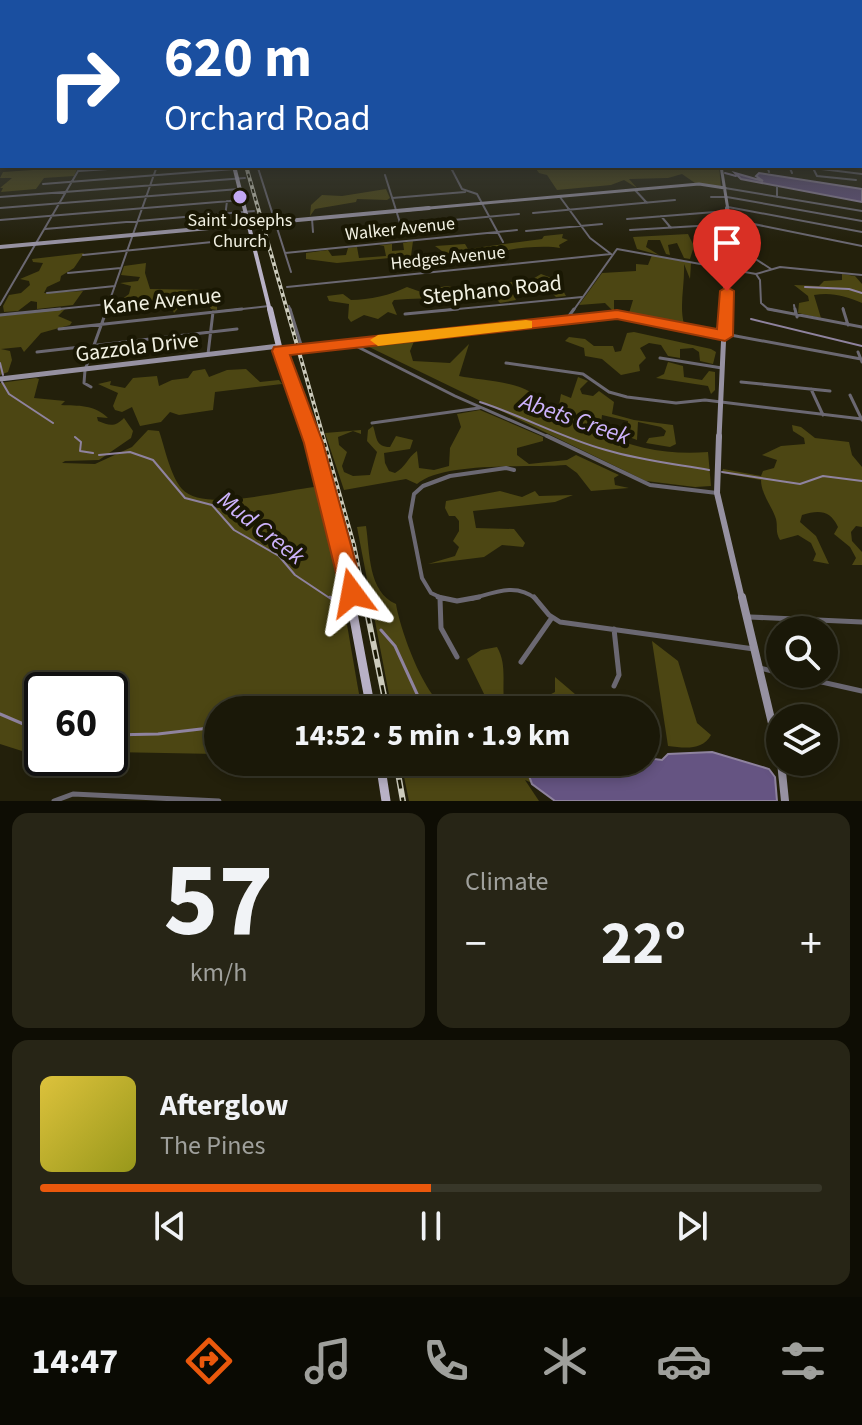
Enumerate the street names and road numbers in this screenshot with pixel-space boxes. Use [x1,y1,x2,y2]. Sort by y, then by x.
street label: Walker Avenue [344,211,456,247]
street label: Hedges Avenue [389,240,507,276]
street label: Stephano Road [421,267,563,313]
street label: Kane Avenue [101,279,223,323]
street label: Gazzola Drive [74,324,200,370]

